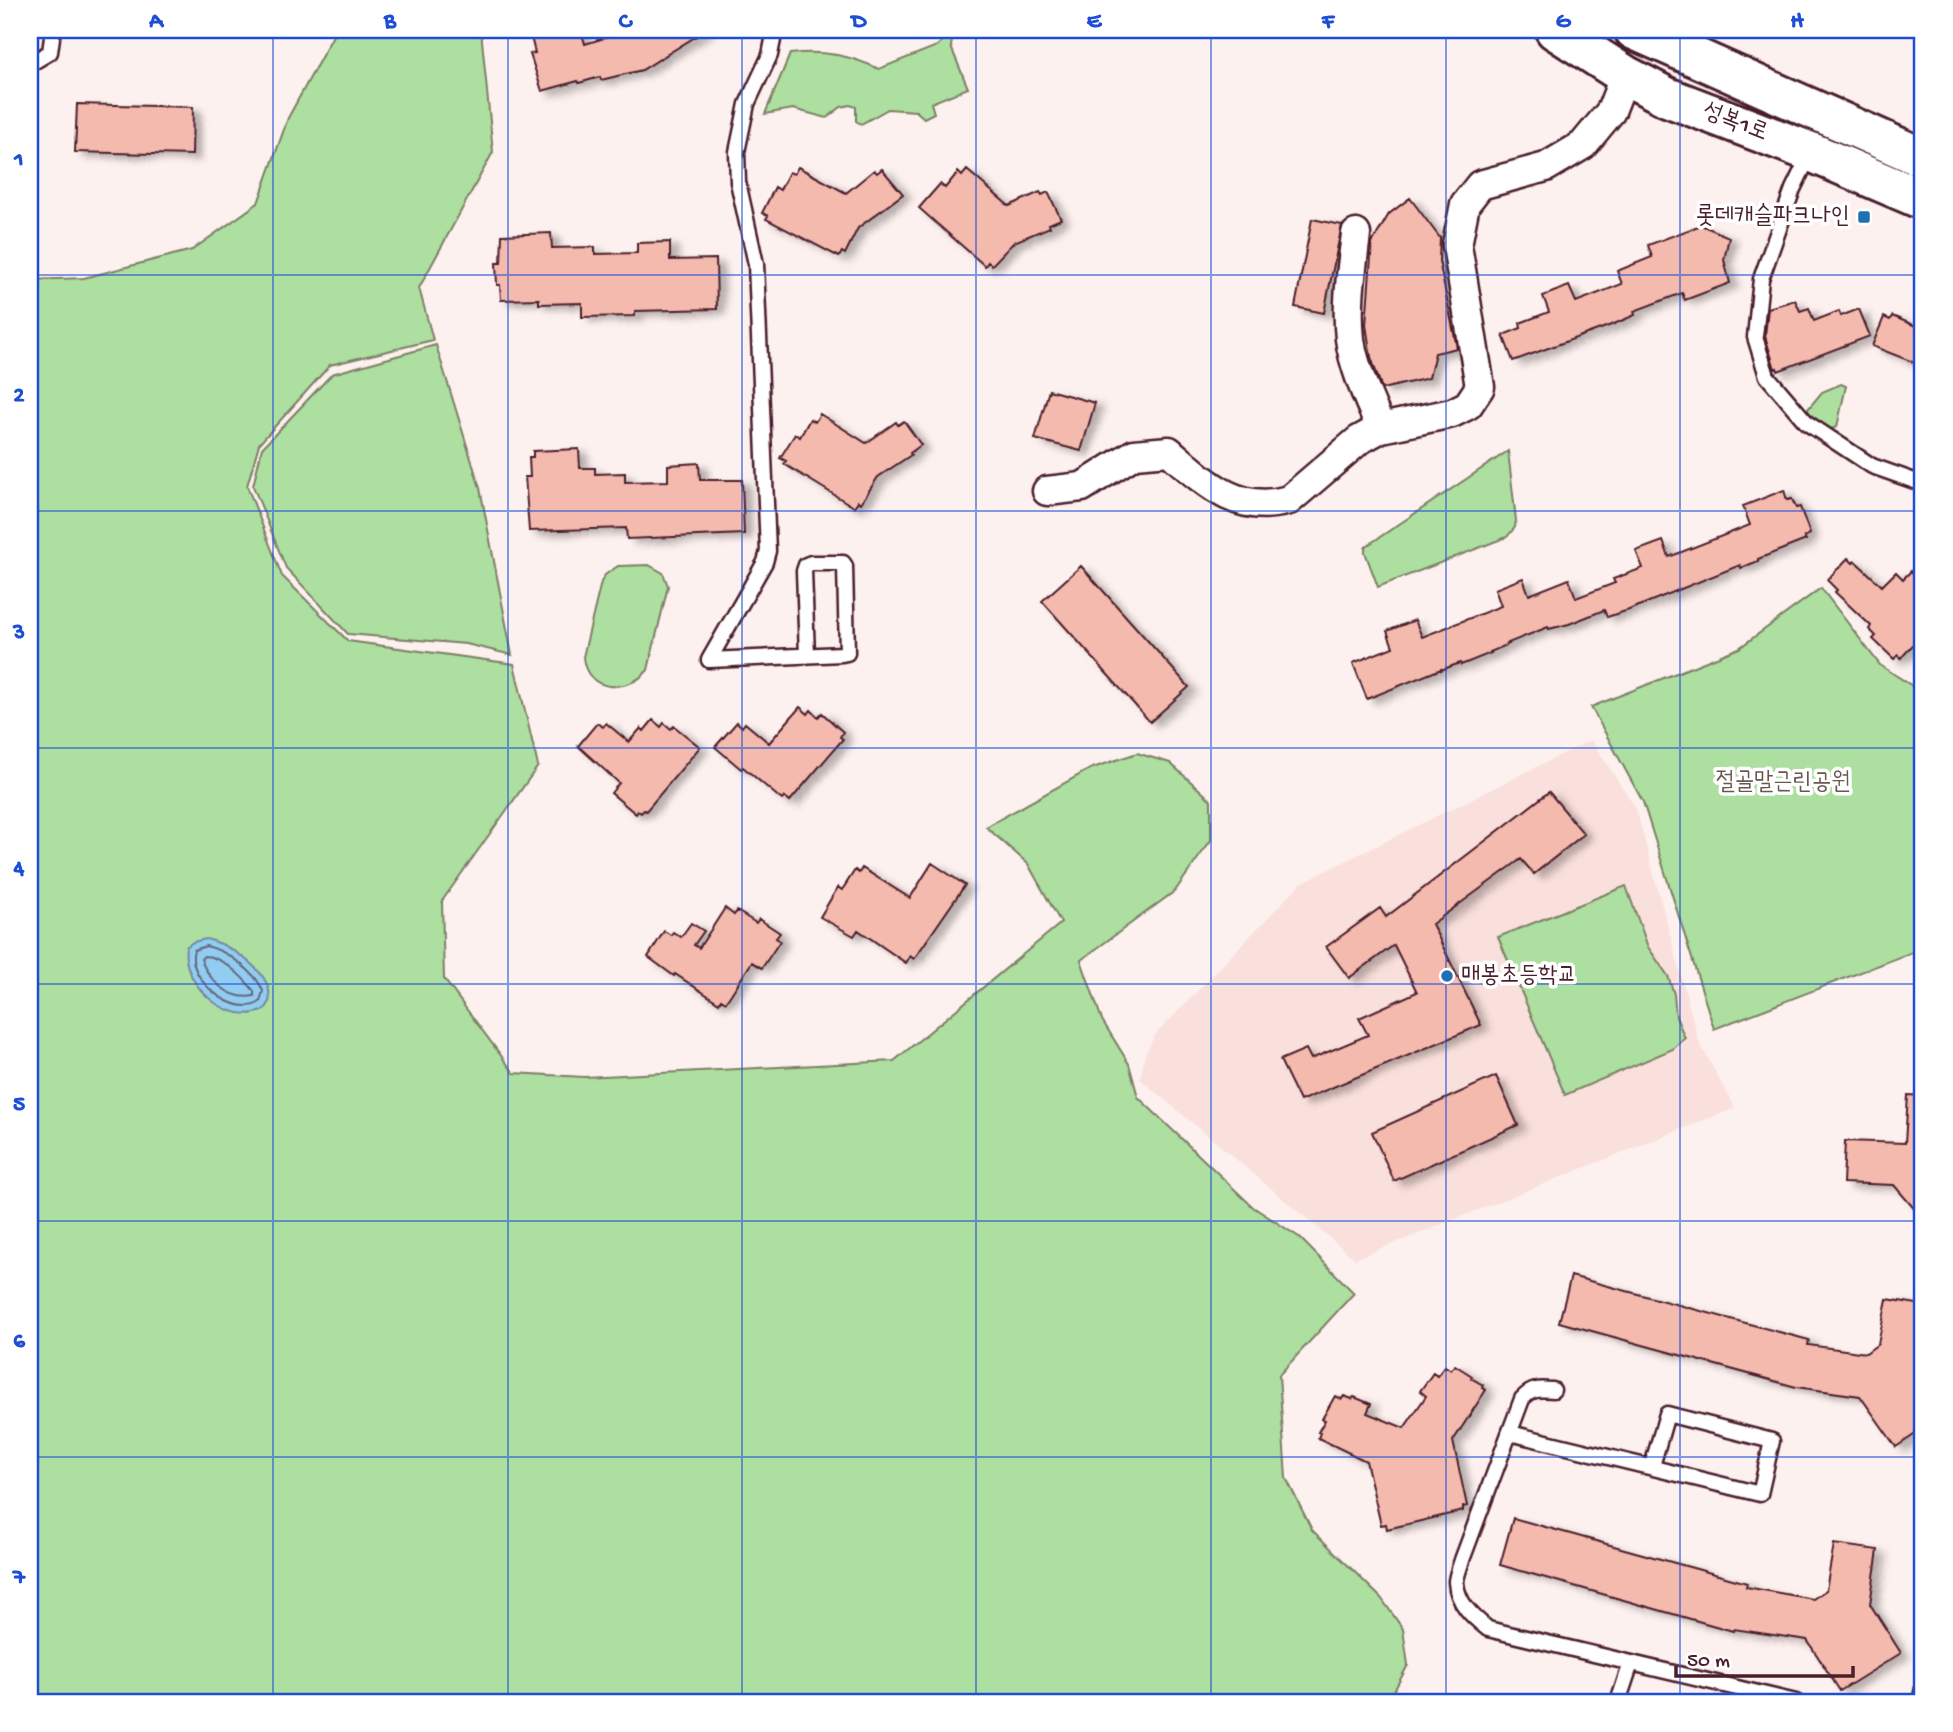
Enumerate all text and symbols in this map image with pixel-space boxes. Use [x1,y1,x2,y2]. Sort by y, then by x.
text: A [148,9,164,36]
text: B [383,9,397,36]
text: C [619,9,634,36]
text: D [850,9,868,36]
text: E [1087,9,1103,36]
text: F [1321,9,1336,36]
text: G [1556,9,1572,36]
text: H [1790,9,1804,36]
street label: 성복1로 [1698,97,1772,149]
text: 1 [13,147,24,174]
place label: 롯데캐슬파크나인 [1696,203,1850,232]
marker: 롯데캐슬파크나인 [1856,209,1872,225]
text: 2 [13,383,25,410]
text: 3 [12,620,25,647]
park label: 절골말근린공원 [1715,769,1851,798]
text: 4 [13,856,25,883]
place label: 매봉초등학교 [1461,962,1577,991]
marker: 매봉초등학교 [1439,968,1455,984]
text: 5 [13,1092,25,1119]
text: 6 [13,1329,26,1356]
text: 7 [12,1565,26,1592]
scale bar [1676,1634,1853,1678]
text: 50 m [1687,1650,1730,1675]

